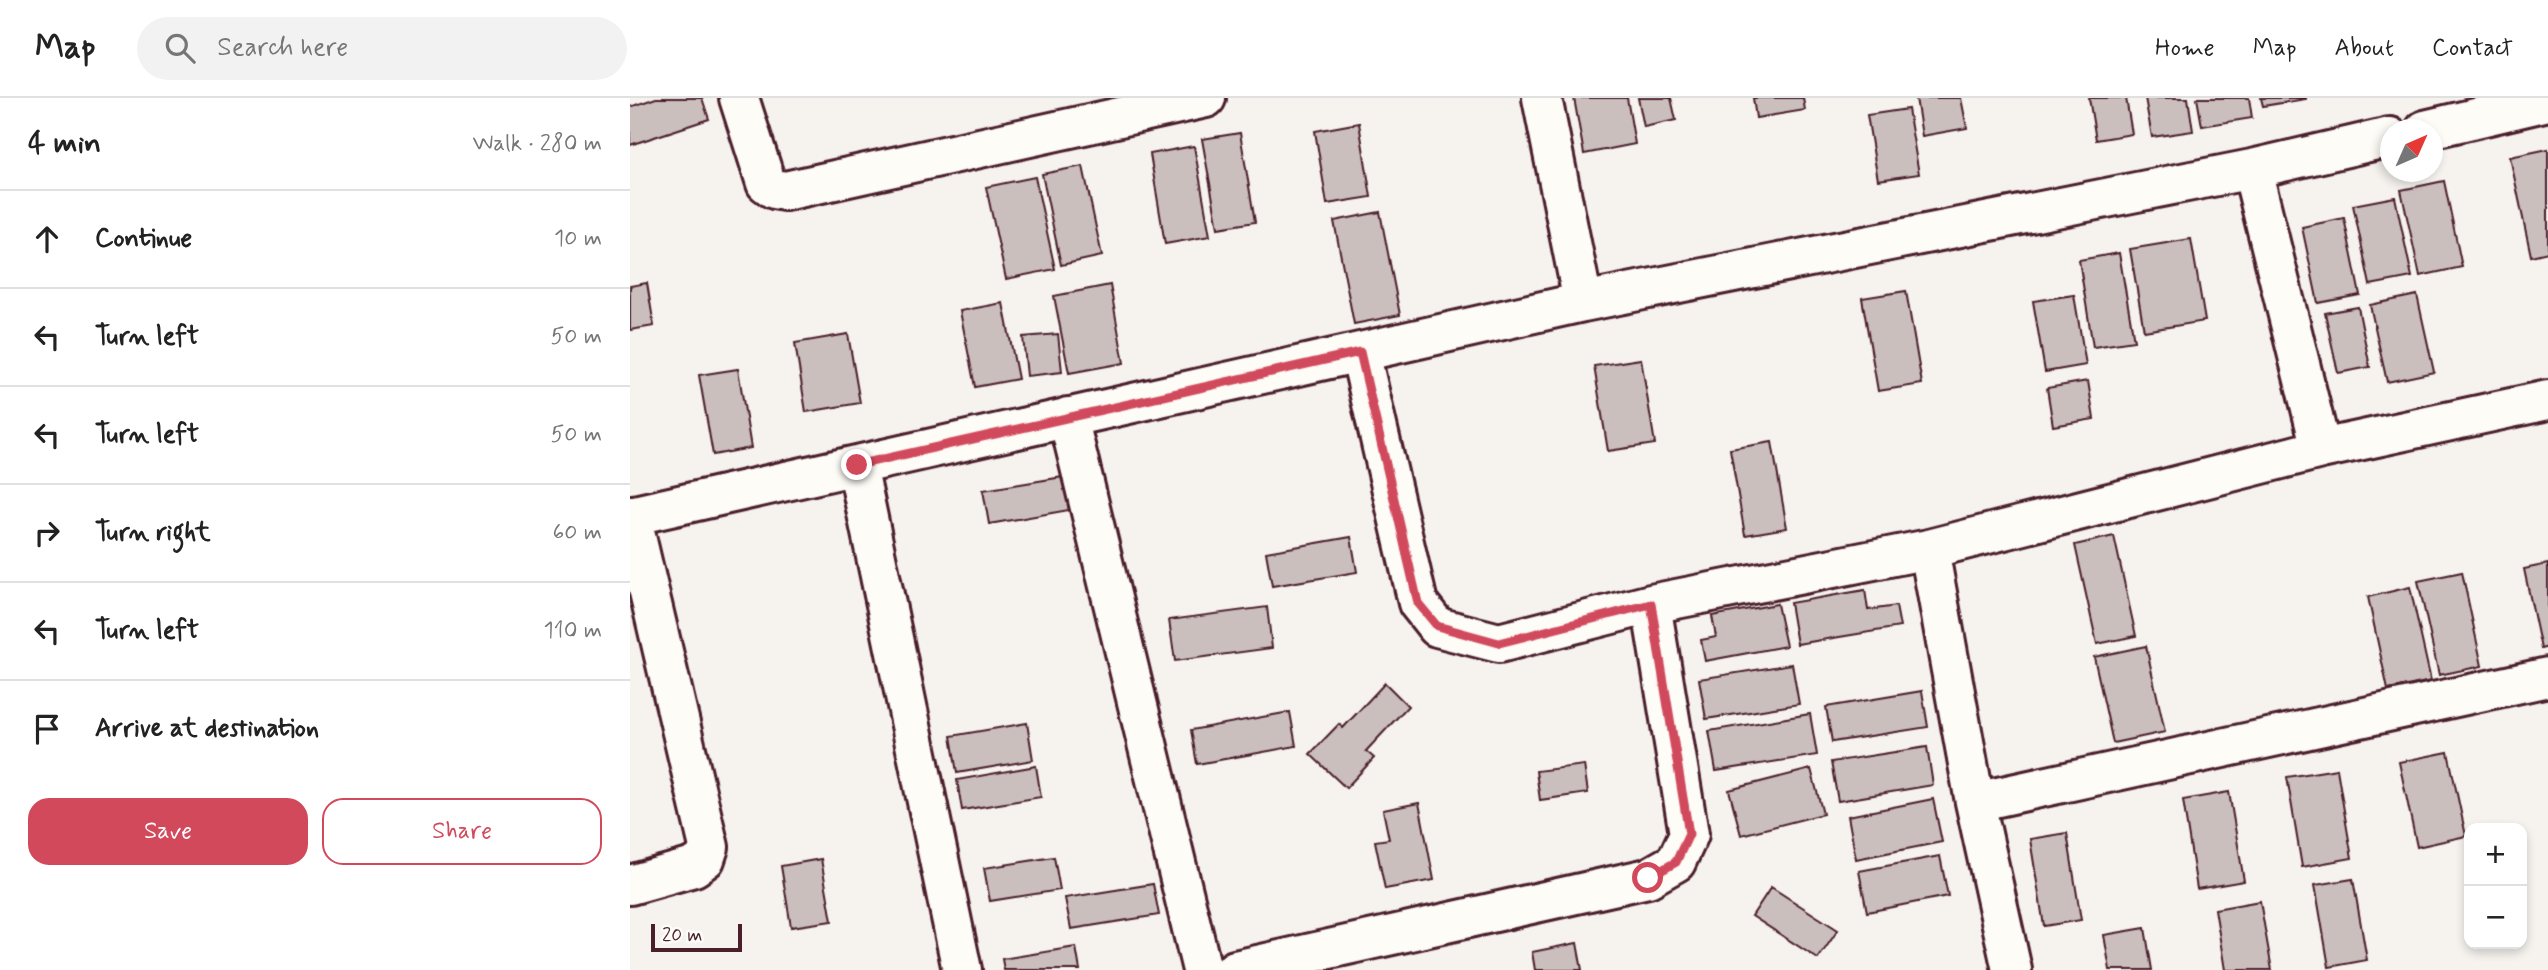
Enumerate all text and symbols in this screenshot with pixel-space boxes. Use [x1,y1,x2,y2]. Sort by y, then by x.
search box [137,17,627,80]
text: Map [35,26,95,70]
icon: search [161,29,199,67]
text: Search here [217,31,348,65]
text: Home [2155,33,2215,64]
text: Map [2253,33,2297,64]
text: About [2335,33,2394,64]
text: Contact [2432,33,2513,64]
north arrow [2380,119,2443,182]
text: 4 min [28,124,101,163]
text: Walk · 280 m [472,129,602,159]
icon: ahead [28,220,66,258]
text: Continue [95,222,192,256]
text: 10 m [554,224,602,254]
icon: left [28,318,66,356]
text: Turn left [95,320,199,354]
text: 50 m [551,322,602,352]
icon: left [28,416,66,454]
text: Turn left [95,418,199,452]
text: 50 m [551,420,602,450]
route end [841,449,872,480]
icon: right [28,514,66,552]
text: Turn right [95,516,211,550]
text: 60 m [553,518,602,548]
icon: left [28,612,66,650]
text: Turn left [95,614,199,648]
text: 110 m [543,616,602,646]
icon: arrive [28,710,66,748]
text: Arrive at destination [95,712,319,746]
button: Save [28,798,308,865]
button: Share [322,798,602,865]
map controls [2464,823,2527,949]
button: + [2464,823,2527,886]
route start [1632,862,1663,893]
button: − [2464,886,2527,949]
scale bar [651,921,742,953]
text: 20 m [662,923,702,948]

